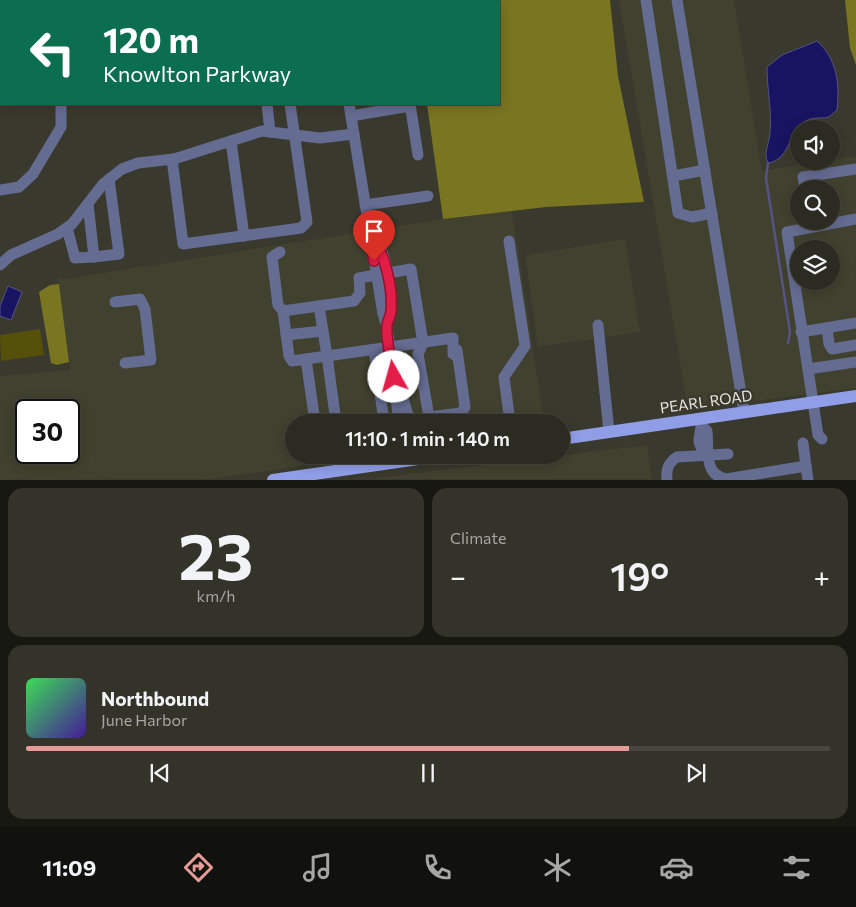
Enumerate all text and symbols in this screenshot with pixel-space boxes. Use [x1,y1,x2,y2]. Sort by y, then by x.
text: 120 m [103,17,199,60]
icon: left [20,20,85,85]
text: Knowlton Parkway [103,60,291,87]
map controls [790,120,840,290]
button: sound [790,120,840,170]
button: search [790,180,840,230]
pin [353,210,395,261]
icon: arrive [360,217,388,245]
button: layers [790,240,840,290]
position arrow [367,350,419,402]
street label: PEARL ROAD [659,386,753,416]
speed limit sign: 30 [15,399,80,464]
text: 11:10 · 1 min · 140 m [345,427,510,450]
text: 23 [179,514,253,593]
text: Climate [450,528,506,547]
text: 19° [610,552,669,599]
text: − [450,559,466,593]
text: + [814,559,830,593]
text: km/h [197,586,235,605]
text: Northbound [101,687,209,710]
text: June Harbor [101,710,187,729]
icon: previous [146,759,174,787]
icon: pause [414,759,442,787]
icon: next [682,759,710,787]
icon: directions [181,850,216,885]
icon: music [300,850,335,885]
icon: phone [420,850,455,885]
icon: climate [540,850,575,885]
icon: car [659,850,694,885]
icon: filters [779,850,814,885]
text: 11:09 [42,854,96,881]

